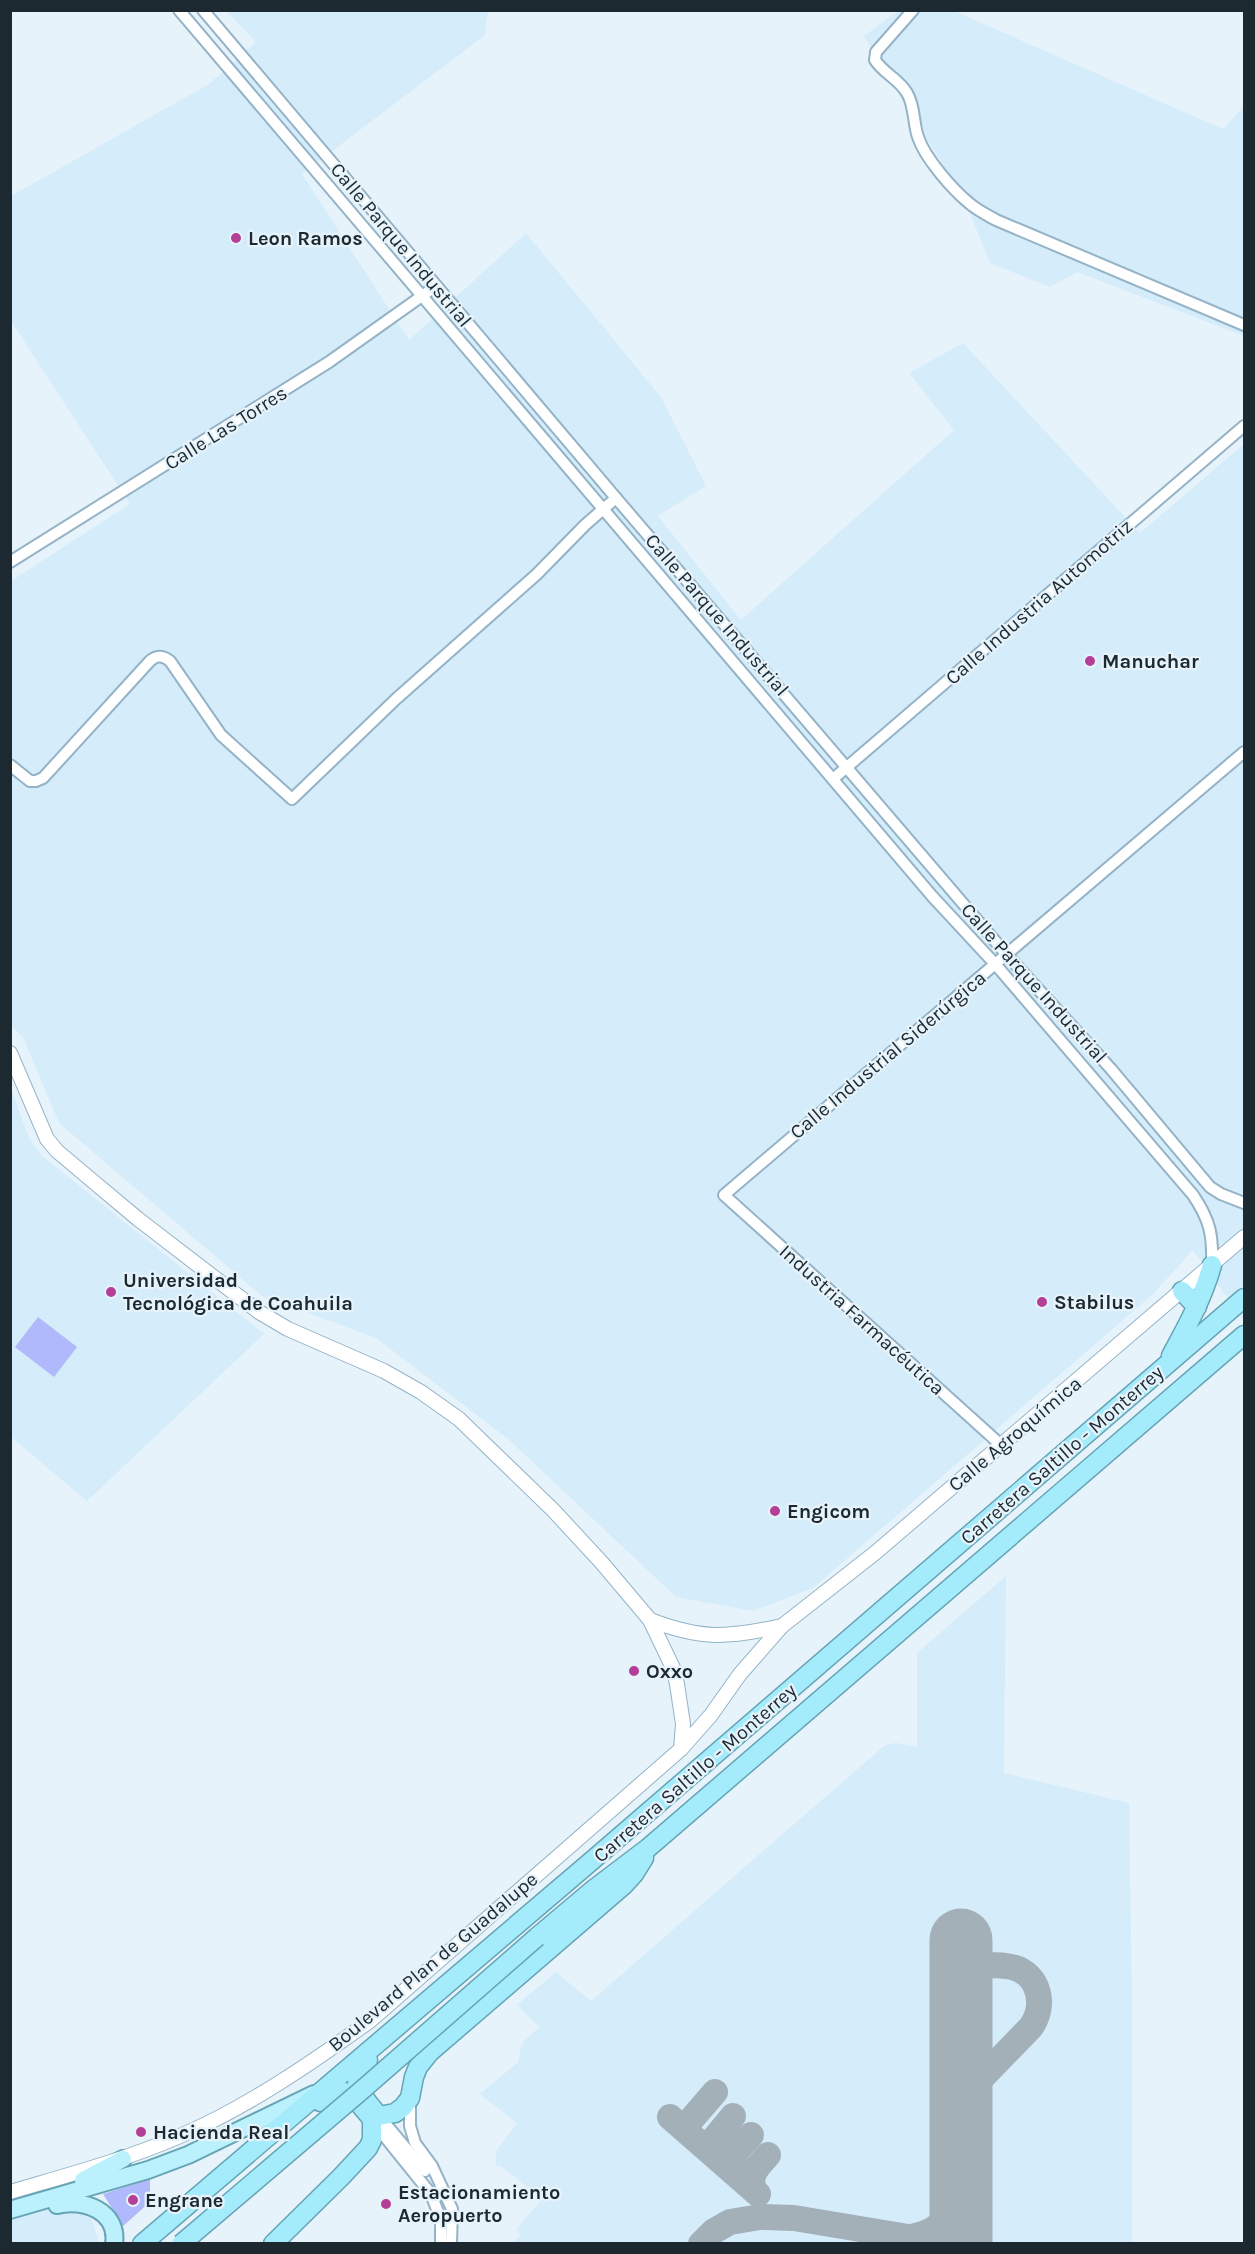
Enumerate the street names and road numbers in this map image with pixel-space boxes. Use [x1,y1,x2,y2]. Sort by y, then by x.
street label: Calle Parque Industrial [326,158,476,332]
street label: Calle Las Torres [161,381,291,475]
street label: Calle Industria Automotriz [941,515,1137,689]
street label: Calle Parque Industrial [640,529,794,701]
street label: Calle Parque Industrial [956,898,1112,1068]
street label: Calle Industrial Siderúrgica [785,966,991,1144]
street label: Industria Farmacéutica [775,1240,949,1400]
street label: Carretera Saltillo - Monterrey [956,1361,1168,1549]
street label: Calle Agroquímica [944,1372,1086,1496]
street label: Carretera Saltillo - Monterrey [589,1679,801,1867]
street label: Boulevard Plan de Guadalupe [324,1868,542,2056]

